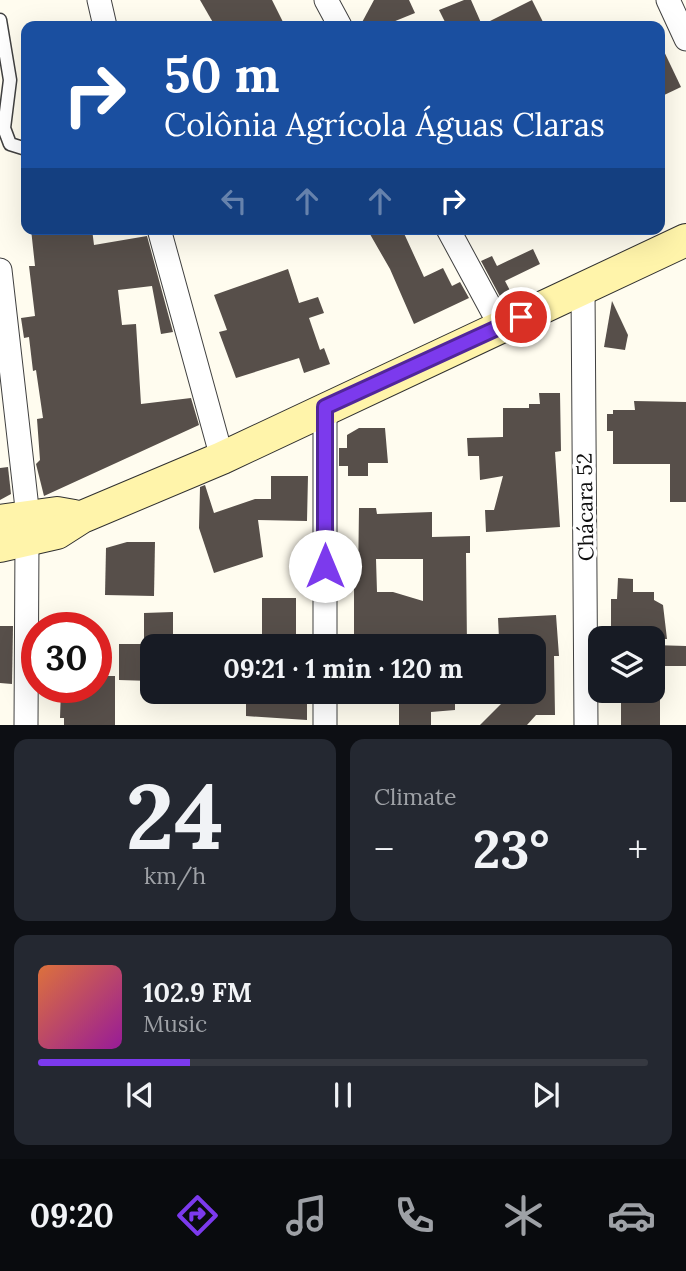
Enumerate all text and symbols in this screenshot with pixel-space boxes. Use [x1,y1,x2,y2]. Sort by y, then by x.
text: 50 m [164,43,280,105]
icon: right [49,49,140,140]
text: Colônia Agrícola Águas Claras [164,104,605,145]
icon: left [215,182,253,220]
icon: ahead [288,182,326,220]
icon: ahead [361,182,399,220]
icon: right [434,182,472,220]
pin [491,287,551,347]
icon: arrive [502,298,540,336]
street label: Chácara 52 [571,453,599,561]
position arrow [288,529,362,603]
speed limit sign: 30 [21,612,112,703]
map controls [588,626,665,703]
button: layers [588,626,665,703]
text: 09:21 · 1 min · 120 m [223,652,463,685]
text: 24 [126,757,224,874]
text: Climate [374,782,456,811]
text: 23° [473,816,549,882]
text: − [374,825,394,873]
text: + [628,825,648,873]
text: km/h [144,861,206,890]
text: 102.9 FM [143,976,252,1009]
text: Music [143,1009,207,1038]
icon: previous [121,1076,159,1114]
icon: pause [324,1076,362,1114]
icon: next [527,1076,565,1114]
icon: directions [173,1191,222,1240]
icon: music [282,1191,331,1240]
icon: phone [390,1191,439,1240]
icon: climate [499,1191,548,1240]
icon: car [607,1191,656,1240]
text: 09:20 [30,1195,114,1236]

